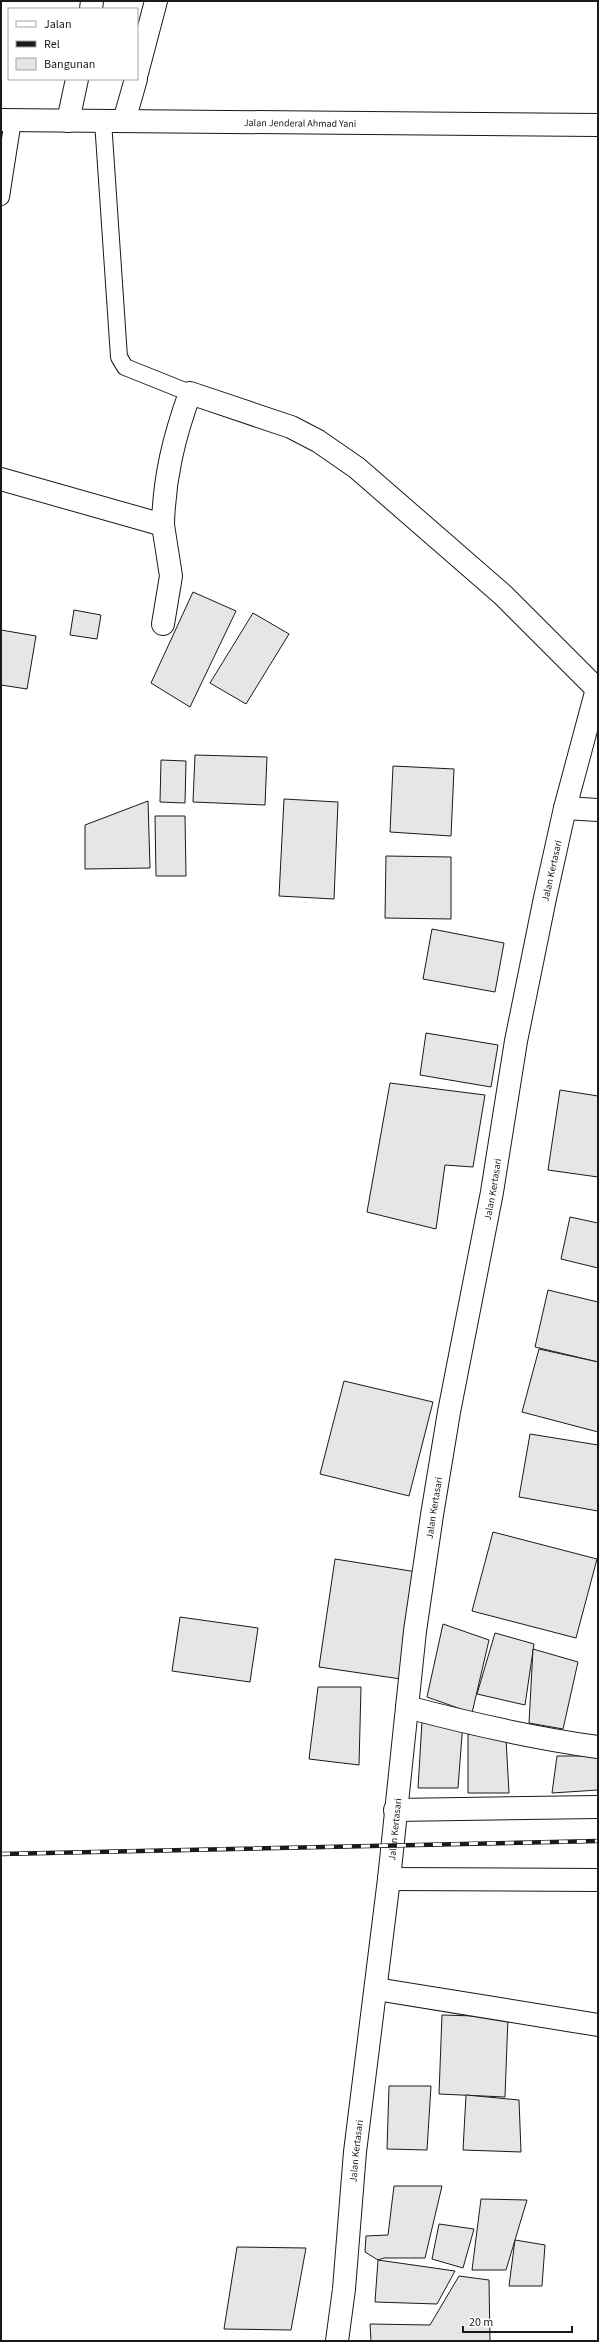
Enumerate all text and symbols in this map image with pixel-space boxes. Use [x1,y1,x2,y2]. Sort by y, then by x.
legend [8,8,138,80]
text: Jalan [44,16,71,33]
text: Rel [44,36,60,53]
text: Bangunan [44,56,95,73]
street label: Jalan Jenderal Ahmad Yani [244,116,356,131]
street label: Jalan Kertasari [538,839,566,903]
street label: Jalan Kertasari [481,1157,505,1221]
street label: Jalan Kertasari [423,1476,446,1540]
street label: Jalan Kertasari [385,1798,405,1861]
street label: Jalan Kertasari [347,2119,367,2183]
scale bar [463,2308,572,2334]
text: 20 m [469,2314,493,2331]

